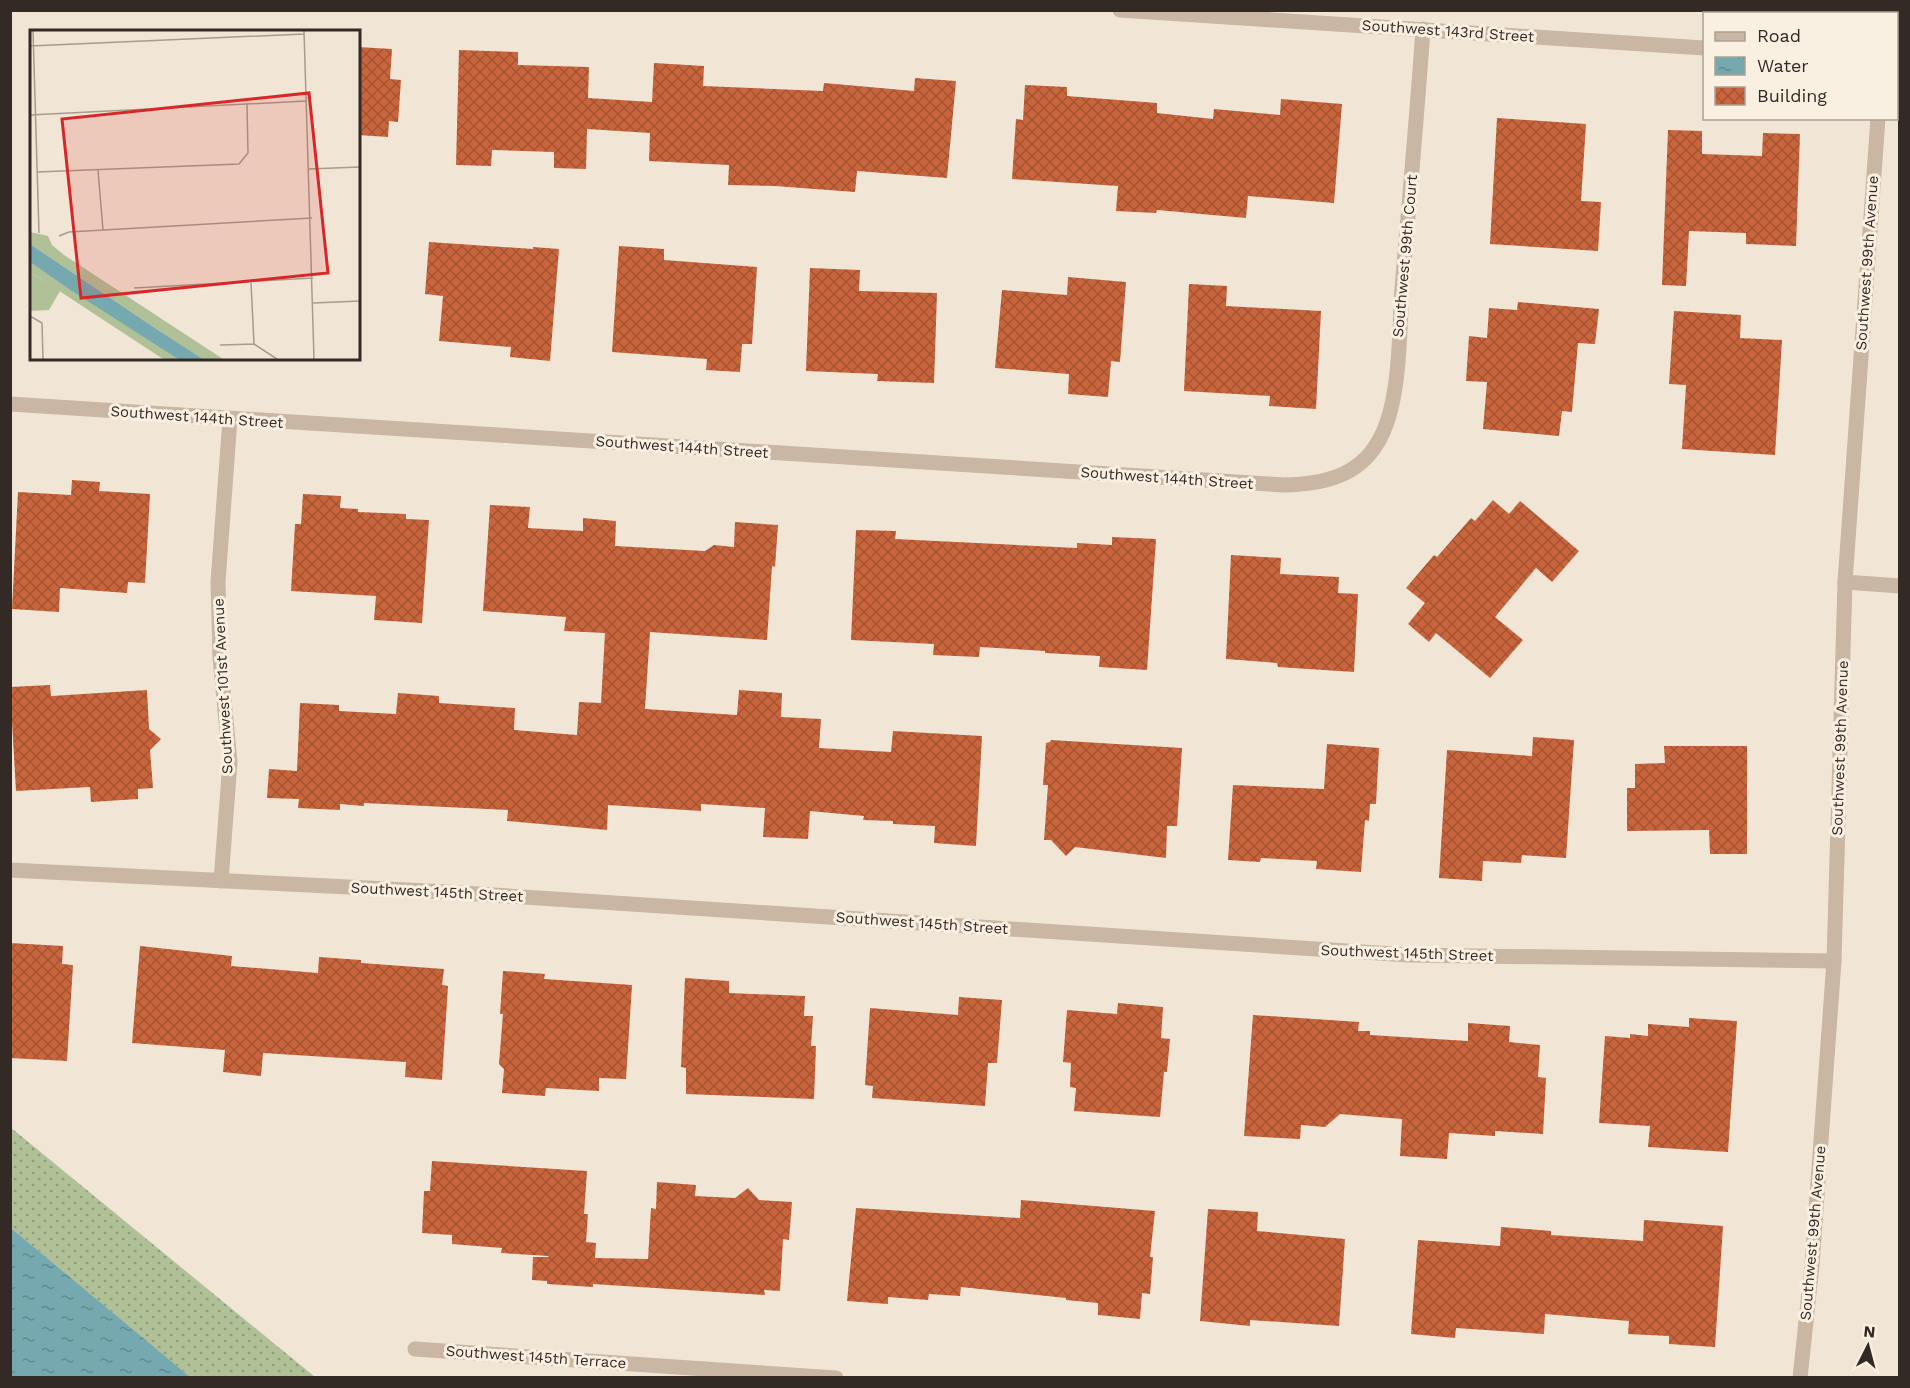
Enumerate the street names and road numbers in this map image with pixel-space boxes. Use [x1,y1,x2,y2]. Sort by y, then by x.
street label: Southwest 143rd Street [1361,16,1535,46]
street label: Southwest 99th Court [1389,173,1421,338]
street label: Southwest 99th Avenue [1852,175,1882,351]
street label: Southwest 144th Street [110,402,285,432]
street label: Southwest 144th Street [595,432,770,462]
street label: Southwest 144th Street [1080,463,1255,493]
street label: Southwest 101st Avenue [209,598,237,774]
street label: Southwest 99th Avenue [1828,660,1852,836]
street label: Southwest 145th Street [350,878,524,906]
street label: Southwest 145th Street [835,908,1010,938]
street label: Southwest 145th Street [1320,941,1494,965]
street label: Southwest 99th Avenue [1796,1145,1830,1321]
street label: Southwest 145th Terrace [445,1342,627,1372]

